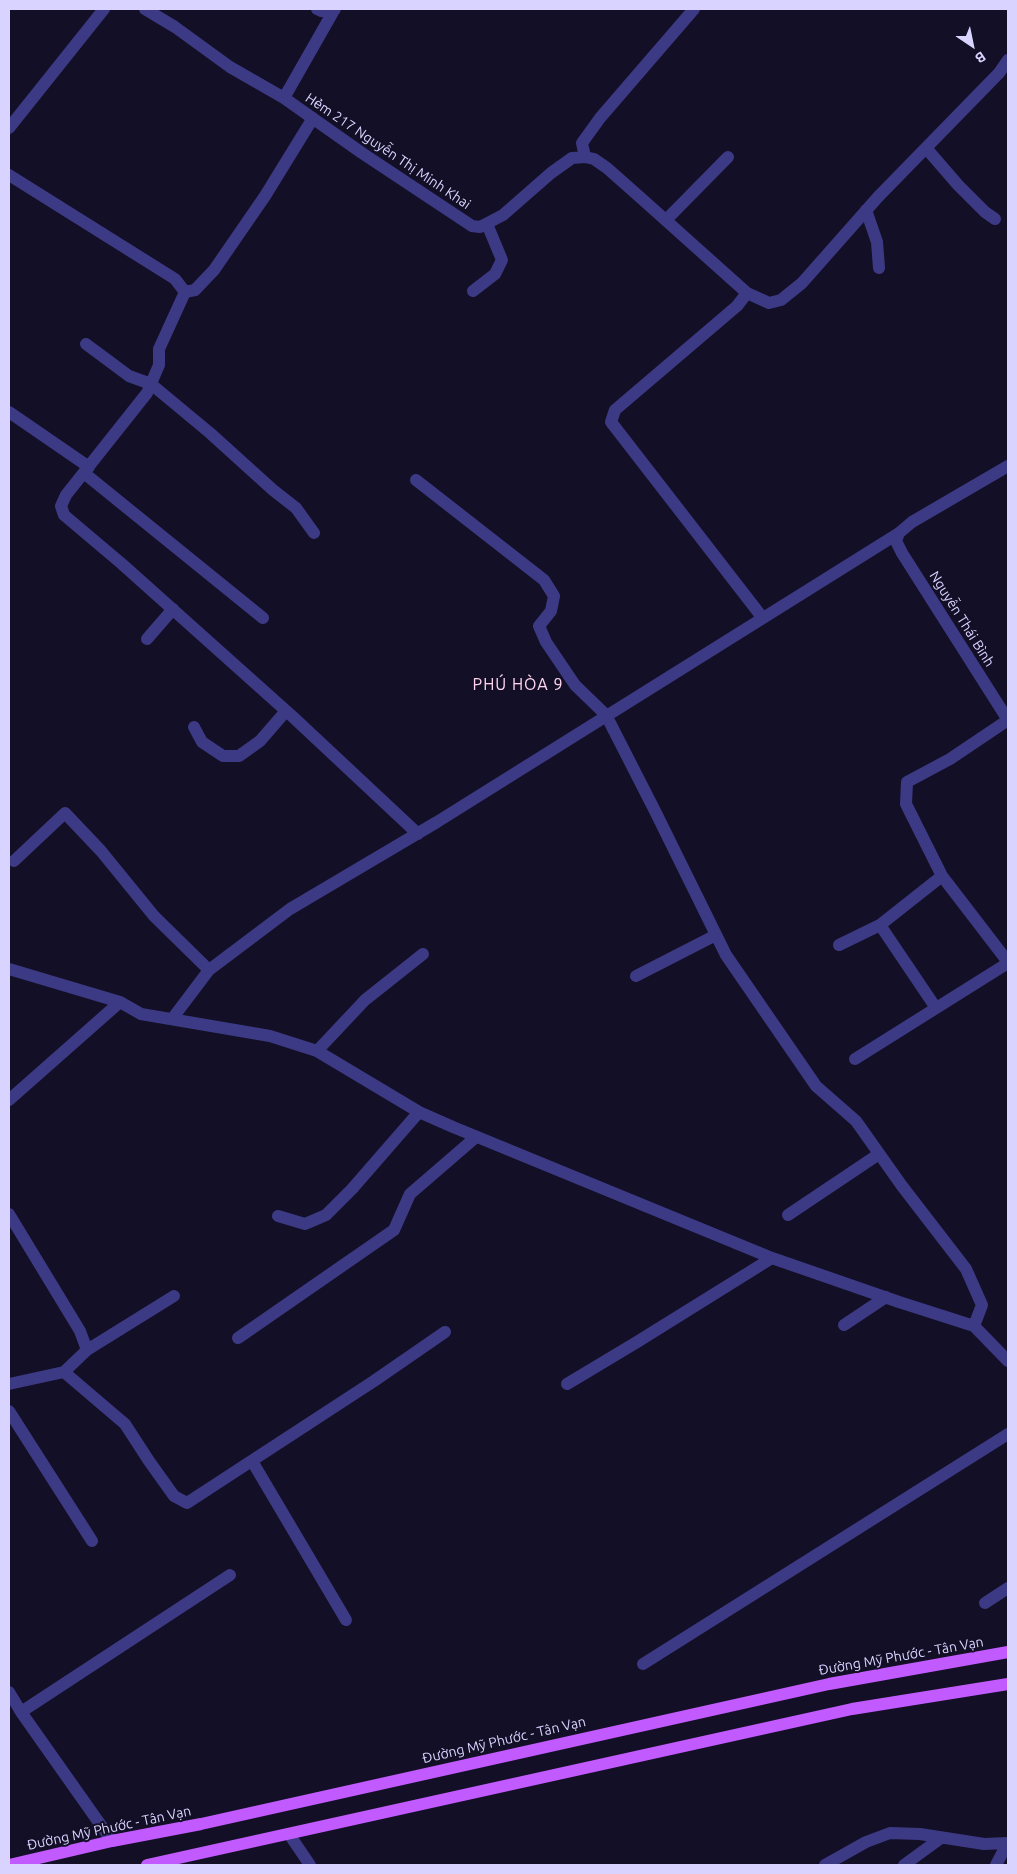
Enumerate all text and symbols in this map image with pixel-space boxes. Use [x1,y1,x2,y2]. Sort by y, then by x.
north arrow [947,20,997,70]
text: B [972,48,989,67]
street label: Hẻm 217 Nguyễn Thị Minh Khai [302,89,474,213]
street label: Nguyễn Thái Bình [926,568,998,670]
district label: PHÚ HÒA 9 [471,675,565,695]
street label: Đường Mỹ Phước - Tân Vạn [817,1633,985,1679]
street label: Đường Mỹ Phước - Tân Vạn [421,1713,587,1767]
street label: Đường Mỹ Phước - Tân Vạn [25,1802,193,1854]

